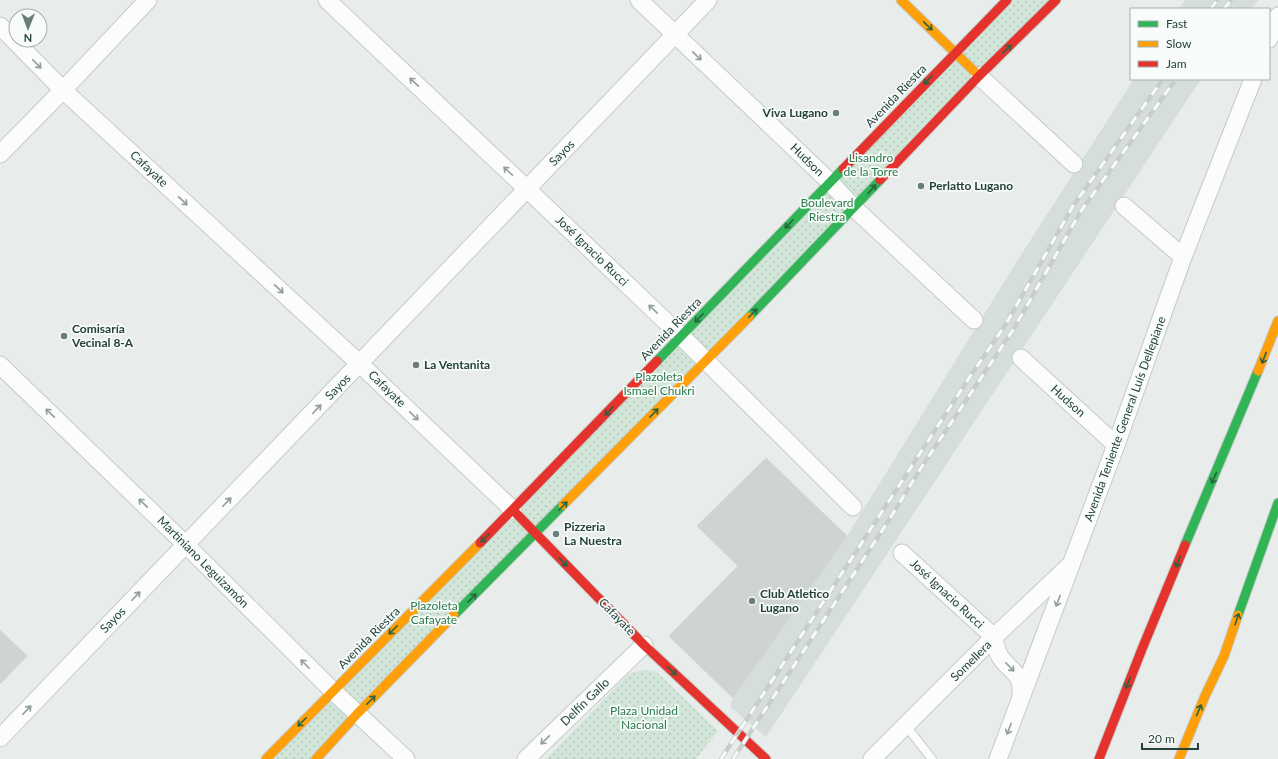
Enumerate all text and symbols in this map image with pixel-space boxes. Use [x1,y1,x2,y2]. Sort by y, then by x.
north arrow [8,8,48,48]
legend [1130,8,1270,80]
text: Fast [1166,16,1188,31]
one-way arrow [923,21,933,31]
text: N [23,32,32,45]
text: Slow [1166,36,1192,51]
one-way arrow [1002,44,1012,54]
one-way arrow [692,51,702,61]
text: Jam [1166,56,1187,71]
one-way arrow [32,59,42,69]
street label: Avenida Riestra [862,61,929,130]
one-way arrow [923,75,933,85]
one-way arrow [409,77,419,87]
place label: Viva Lugano [762,105,828,120]
marker: Viva Lugano [831,108,841,118]
street label: Sayos [546,137,578,169]
street label: Hudson [787,140,827,179]
street label: Cafayate [127,147,171,190]
park label: Lisandro de la Torre [844,150,898,179]
one-way arrow [503,166,513,176]
place label: Perlatto Lugano [929,178,1013,193]
marker: Perlatto Lugano [916,181,926,191]
one-way arrow [867,184,877,194]
park label: Boulevard Riestra [800,195,854,224]
one-way arrow [178,196,188,205]
street label: José Ignacio Rucci [553,212,632,289]
one-way arrow [784,219,794,229]
one-way arrow [274,284,284,293]
street label: Avenida Riestra [637,294,704,363]
one-way arrow [648,304,658,314]
one-way arrow [748,308,757,318]
one-way arrow [694,313,704,323]
street label: Avenida Teniente General Luís Dellepiane [1080,314,1169,523]
place label: Comisaría Vecinal 8-A [71,321,134,350]
marker: Comisaría Vecinal 8-A [59,331,69,341]
one-way arrow [1259,351,1267,363]
place label: La Ventanita [424,357,490,372]
marker: La Ventanita [411,360,421,370]
street label: Cafayate [365,367,409,410]
park label: Plazoleta Ismael Chukri [623,369,695,398]
street label: Sayos [322,371,354,403]
street label: Hudson [1048,381,1089,420]
one-way arrow [312,404,322,414]
one-way arrow [604,406,613,416]
one-way arrow [45,408,55,418]
one-way arrow [649,408,659,418]
one-way arrow [409,411,419,420]
one-way arrow [1210,471,1218,483]
one-way arrow [222,497,231,507]
one-way arrow [138,499,148,508]
one-way arrow [558,501,568,511]
street label: Martiniano Leguizamón [154,513,252,611]
place label: Pizzeria La Nuestra [564,519,622,548]
marker: Pizzeria La Nuestra [551,529,561,539]
one-way arrow [480,533,490,543]
street label: José Ignacio Rucci [907,556,987,632]
one-way arrow [1173,556,1181,568]
one-way arrow [558,557,568,567]
place label: Club Atletico Lugano [760,586,829,615]
one-way arrow [132,591,141,601]
one-way arrow [468,593,477,603]
street label: Cafayate [596,595,639,639]
one-way arrow [1053,595,1061,607]
marker: Club Atletico Lugano [747,596,757,606]
park label: Plazoleta Cafayate [410,598,458,627]
street label: Avenida Riestra [334,603,403,672]
street label: Sayos [97,604,129,636]
one-way arrow [1234,613,1241,626]
one-way arrow [388,625,398,635]
street label: Somellera [947,637,994,684]
one-way arrow [300,659,310,669]
one-way arrow [1005,662,1015,672]
one-way arrow [667,667,677,676]
street label: Delfín Gallo [557,675,612,729]
one-way arrow [1124,676,1132,688]
one-way arrow [366,695,376,705]
park label: Plaza Unidad Nacional [610,703,678,732]
one-way arrow [1196,704,1203,716]
one-way arrow [22,705,32,715]
one-way arrow [297,717,307,727]
one-way arrow [1005,722,1013,734]
scale bar [1142,725,1198,751]
text: 20 m [1148,731,1175,746]
one-way arrow [540,735,550,745]

